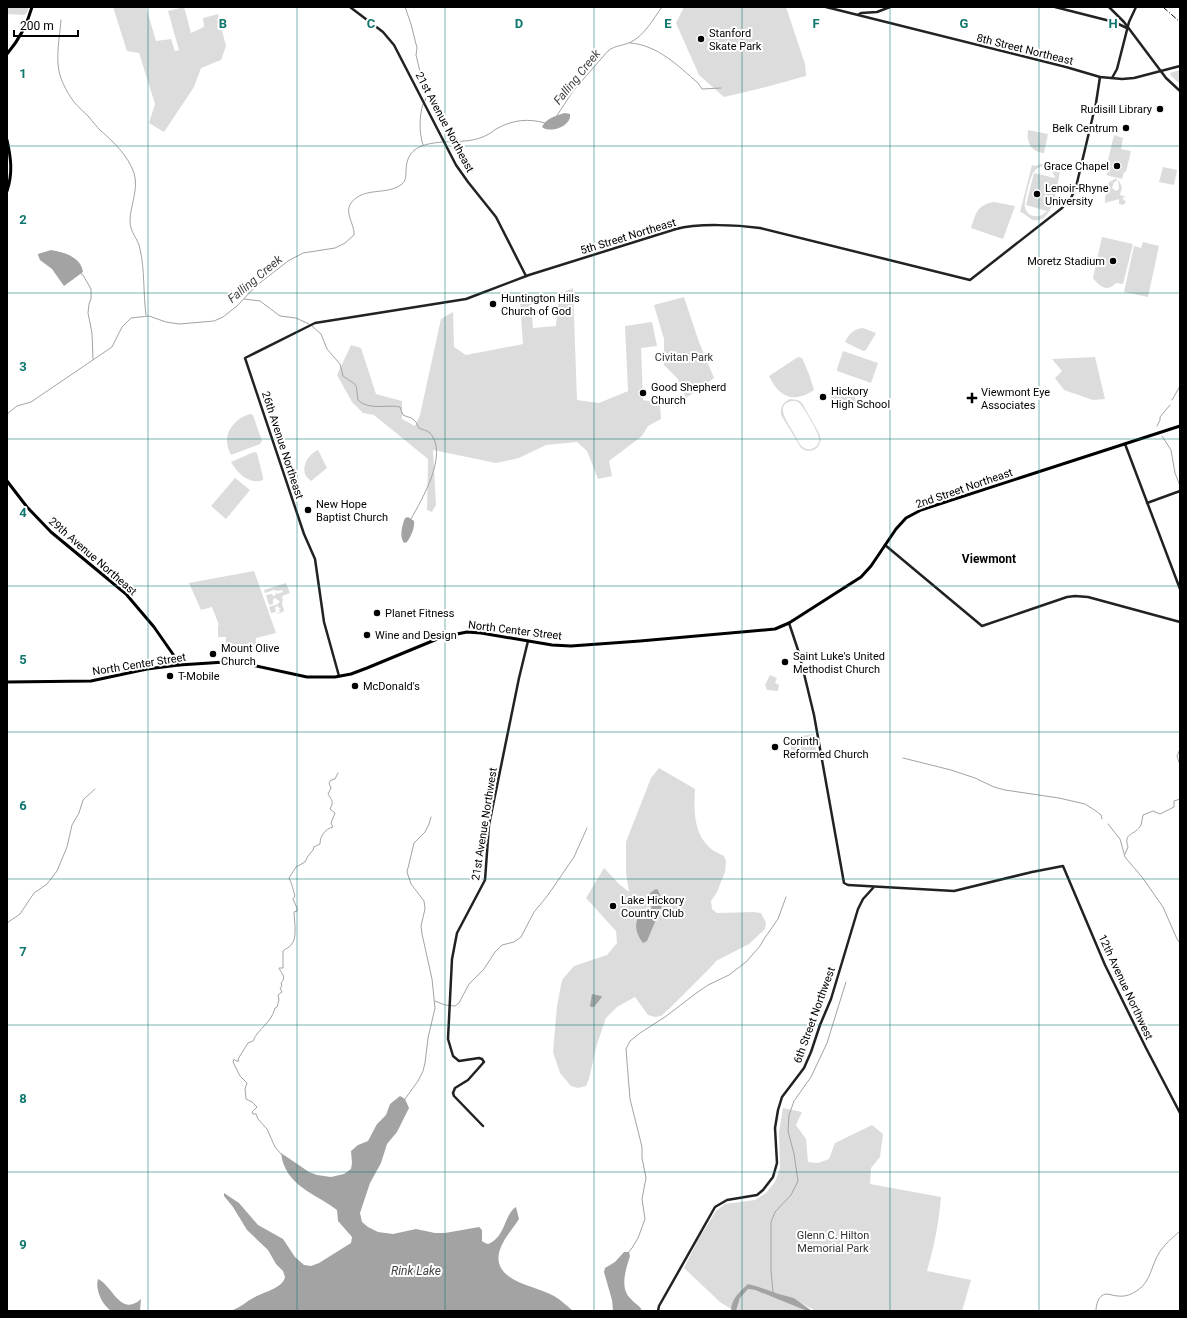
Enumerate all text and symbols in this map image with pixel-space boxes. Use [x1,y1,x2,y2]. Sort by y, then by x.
scale bar [14,12,78,38]
text: B [219,16,227,31]
text: C [367,16,376,31]
text: D [515,16,523,31]
text: E [664,16,672,31]
text: F [812,16,820,31]
text: G [960,16,969,31]
text: H [1108,16,1118,31]
text: 200 m [20,19,54,33]
place label: Stanford Skate Park [709,27,762,53]
street label: 8th Street Northeast [975,31,1075,68]
marker: Stanford Skate Park [696,34,706,44]
water label: Falling Creek [551,46,604,107]
text: 1 [19,66,27,81]
street label: 21st Avenue Northeast [413,70,477,175]
place label: Rudisill Library [1081,103,1153,116]
marker: Rudisill Library [1155,104,1165,114]
place label: Belk Centrum [1052,122,1118,135]
marker: Belk Centrum [1121,123,1131,133]
place label: Grace Chapel [1044,160,1109,173]
marker: Grace Chapel [1112,161,1122,171]
place label: Lenoir-Rhyne University [1045,182,1109,208]
marker: Lenoir-Rhyne University [1032,189,1042,199]
text: 2 [19,212,27,227]
street label: 5th Street Northeast [579,216,678,257]
water label: Falling Creek [225,252,286,306]
place label: Moretz Stadium [1027,255,1105,268]
marker: Moretz Stadium [1108,256,1118,266]
place label: Huntington Hills Church of God [501,292,580,318]
marker: Huntington Hills Church of God [488,299,498,309]
park label: Civitan Park [655,351,714,364]
text: 3 [19,359,27,374]
place label: Good Shepherd Church [651,381,726,407]
place label: Hickory High School [831,385,890,411]
place label: Viewmont Eye Associates [981,386,1050,412]
marker: Good Shepherd Church [638,388,648,398]
street label: 26th Avenue Northeast [259,390,306,501]
marker: Hickory High School [818,392,828,402]
marker: Viewmont Eye Associates [966,392,978,404]
street label: 2nd Street Northeast [914,466,1015,511]
place label: New Hope Baptist Church [316,498,388,524]
text: 4 [19,505,27,520]
marker: New Hope Baptist Church [303,505,313,515]
street label: 29th Avenue Northeast [46,515,140,598]
district label: Viewmont [962,552,1016,566]
place label: Planet Fitness [385,607,455,620]
marker: Planet Fitness [372,608,382,618]
street label: North Center Street [467,618,563,643]
place label: Wine and Design [375,629,457,642]
marker: Wine and Design [362,630,372,640]
place label: Mount Olive Church [221,642,280,668]
marker: Mount Olive Church [208,649,218,659]
place label: Saint Luke's United Methodist Church [793,650,885,676]
street label: North Center Street [91,651,187,678]
text: 5 [19,652,27,667]
marker: Saint Luke's United Methodist Church [780,657,790,667]
place label: T-Mobile [178,670,220,683]
marker: T-Mobile [165,671,175,681]
place label: McDonald's [363,680,420,693]
marker: McDonald's [350,681,360,691]
place label: Corinth Reformed Church [783,735,869,761]
marker: Corinth Reformed Church [770,742,780,752]
street label: 21st Avenue Northwest [469,766,500,882]
text: 6 [19,798,27,813]
place label: Lake Hickory Country Club [621,894,685,920]
marker: Lake Hickory Country Club [608,901,618,911]
street label: 12th Avenue Northwest [1095,933,1156,1042]
text: 7 [19,944,27,959]
street label: 6th Street Northwest [791,965,838,1065]
text: 8 [19,1091,27,1106]
park label: Glenn C. Hilton Memorial Park [797,1229,869,1255]
text: 9 [19,1237,27,1252]
water label: Rink Lake [391,1264,441,1278]

